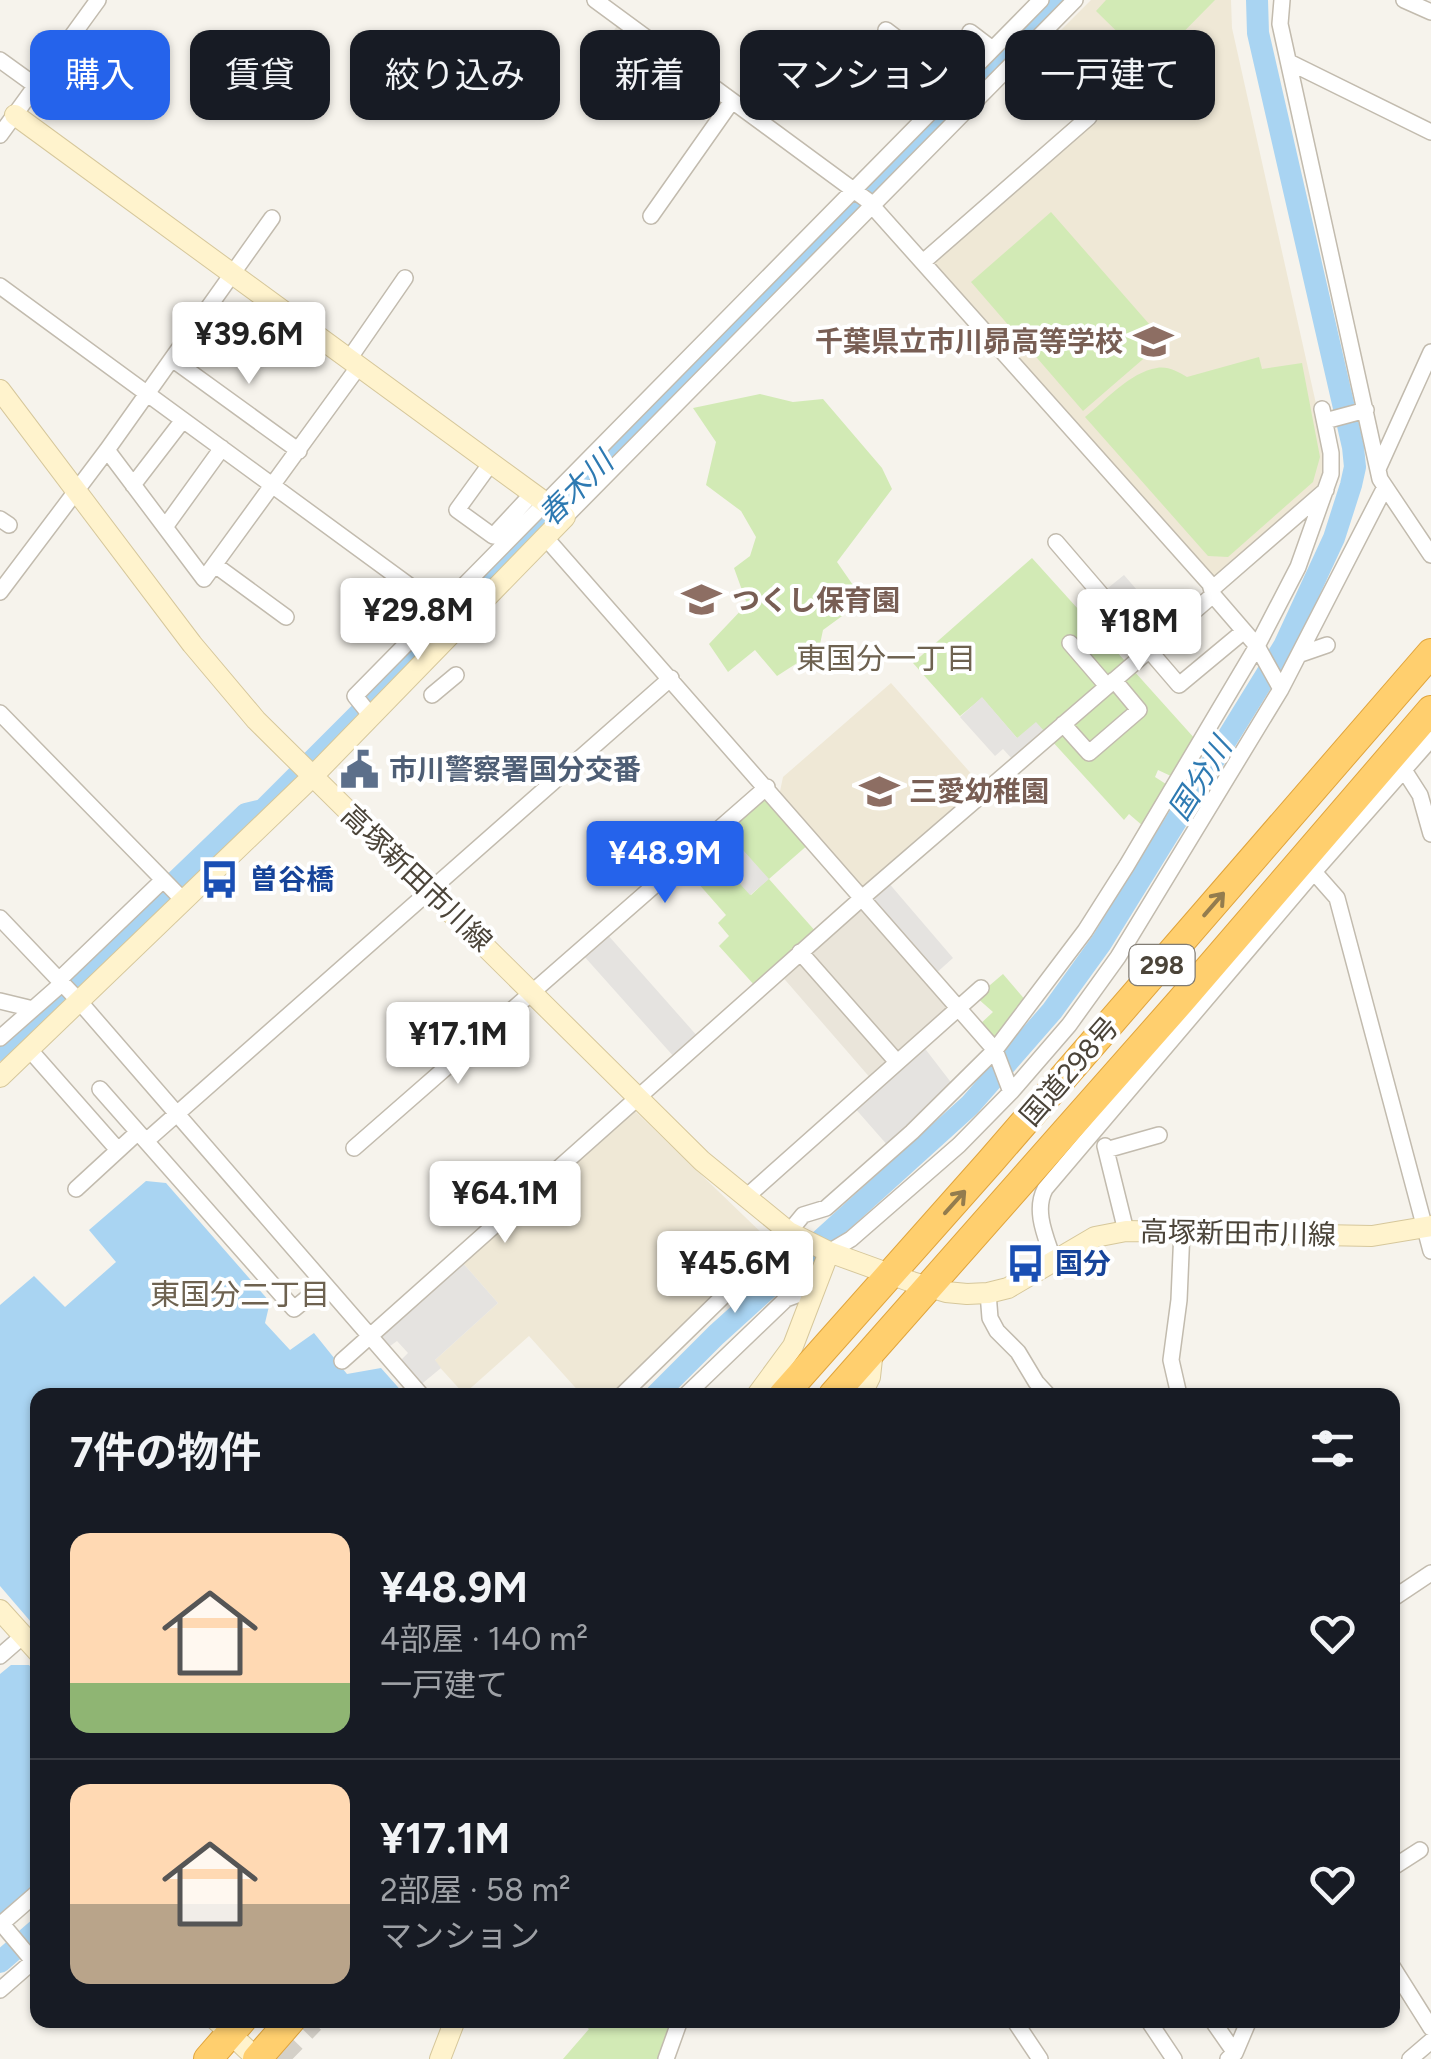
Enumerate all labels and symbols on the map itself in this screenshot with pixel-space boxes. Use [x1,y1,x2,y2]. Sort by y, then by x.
pin: ¥39.6M [168,302,330,387]
school or university icon: 千葉県立市川昴高等学校 [1132,320,1174,362]
place label: 千葉県立市川昴高等学校 [815,324,1123,358]
water label: 春木川 [531,442,623,534]
pin: ¥29.8M [337,578,499,663]
school or university icon: つくし保育園 [681,579,723,621]
place label: つくし保育園 [732,583,900,617]
pin: ¥18M [1080,589,1198,674]
district label: 東国分一丁目 [796,640,976,677]
water label: 国分川 [1160,728,1241,827]
public building icon: 市川警察署国分交番 [338,748,380,790]
place label: 市川警察署国分交番 [389,752,641,786]
school or university icon: 三愛幼稚園 [858,770,900,812]
place label: 三愛幼稚園 [909,774,1049,808]
street label: 高塚新田市川線 [335,798,499,958]
pin: ¥48.9M [584,821,746,906]
bus stop icon: 曽谷橋 [199,858,241,900]
place label: 曽谷橋 [250,862,334,896]
one-way arrow [1203,892,1226,917]
road number: 298 [1130,945,1194,985]
pin: ¥17.1M [377,1002,539,1087]
street label: 国道298号 [1013,1010,1125,1132]
pin: ¥64.1M [424,1161,586,1246]
one-way arrow [943,1189,965,1215]
street label: 高塚新田市川線 [1140,1214,1336,1252]
pin: ¥45.6M [654,1231,816,1316]
bus stop icon: 国分 [1004,1242,1046,1284]
place label: 国分 [1055,1246,1111,1280]
district label: 東国分二丁目 [150,1276,330,1313]

